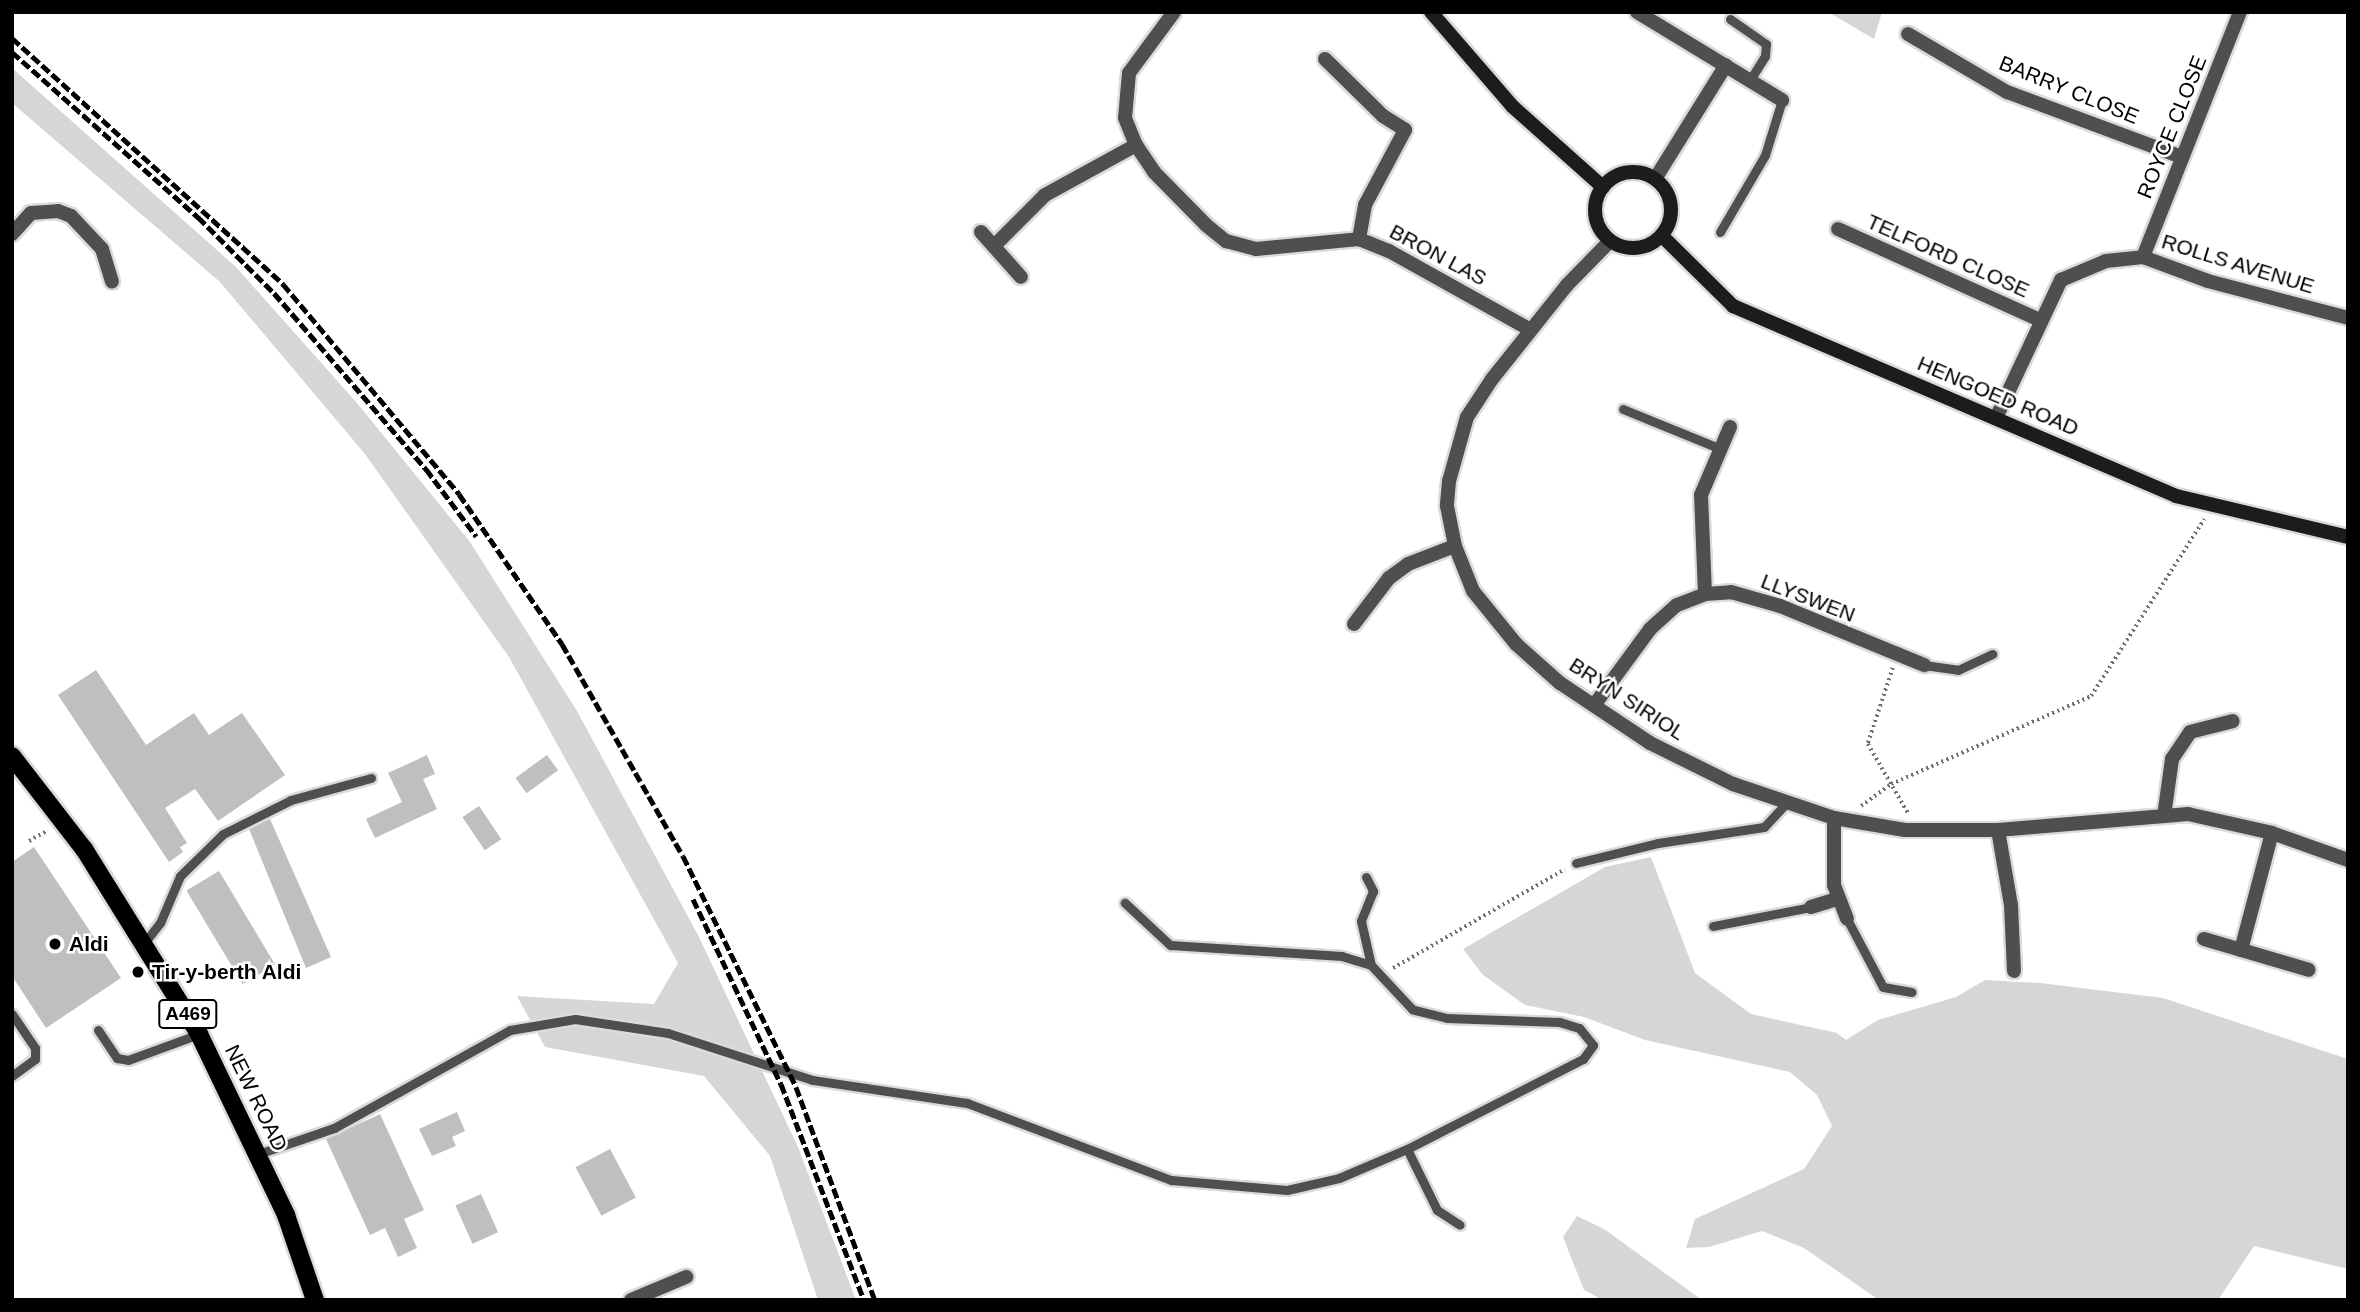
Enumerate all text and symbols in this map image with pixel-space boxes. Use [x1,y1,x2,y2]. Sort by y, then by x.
street label: BARRY CLOSE [1995,50,2143,130]
street label: ROYCE CLOSE [2132,52,2212,202]
street label: TELFORD CLOSE [1863,209,2033,303]
street label: BRON LAS [1385,219,1491,291]
street label: ROLLS AVENUE [2158,229,2318,299]
street label: HENGOED ROAD [1914,351,2082,441]
street label: LLYSWEN [1757,569,1859,627]
street label: BRYN SIRIOL [1565,652,1689,746]
place label: Aldi [69,931,109,957]
marker: Aldi [47,936,63,952]
place label: Tir-y-berth Aldi [152,959,302,985]
marker: Tir-y-berth Aldi [130,964,146,980]
road number: A469 [158,998,218,1030]
street label: NEW ROAD [219,1041,293,1155]

